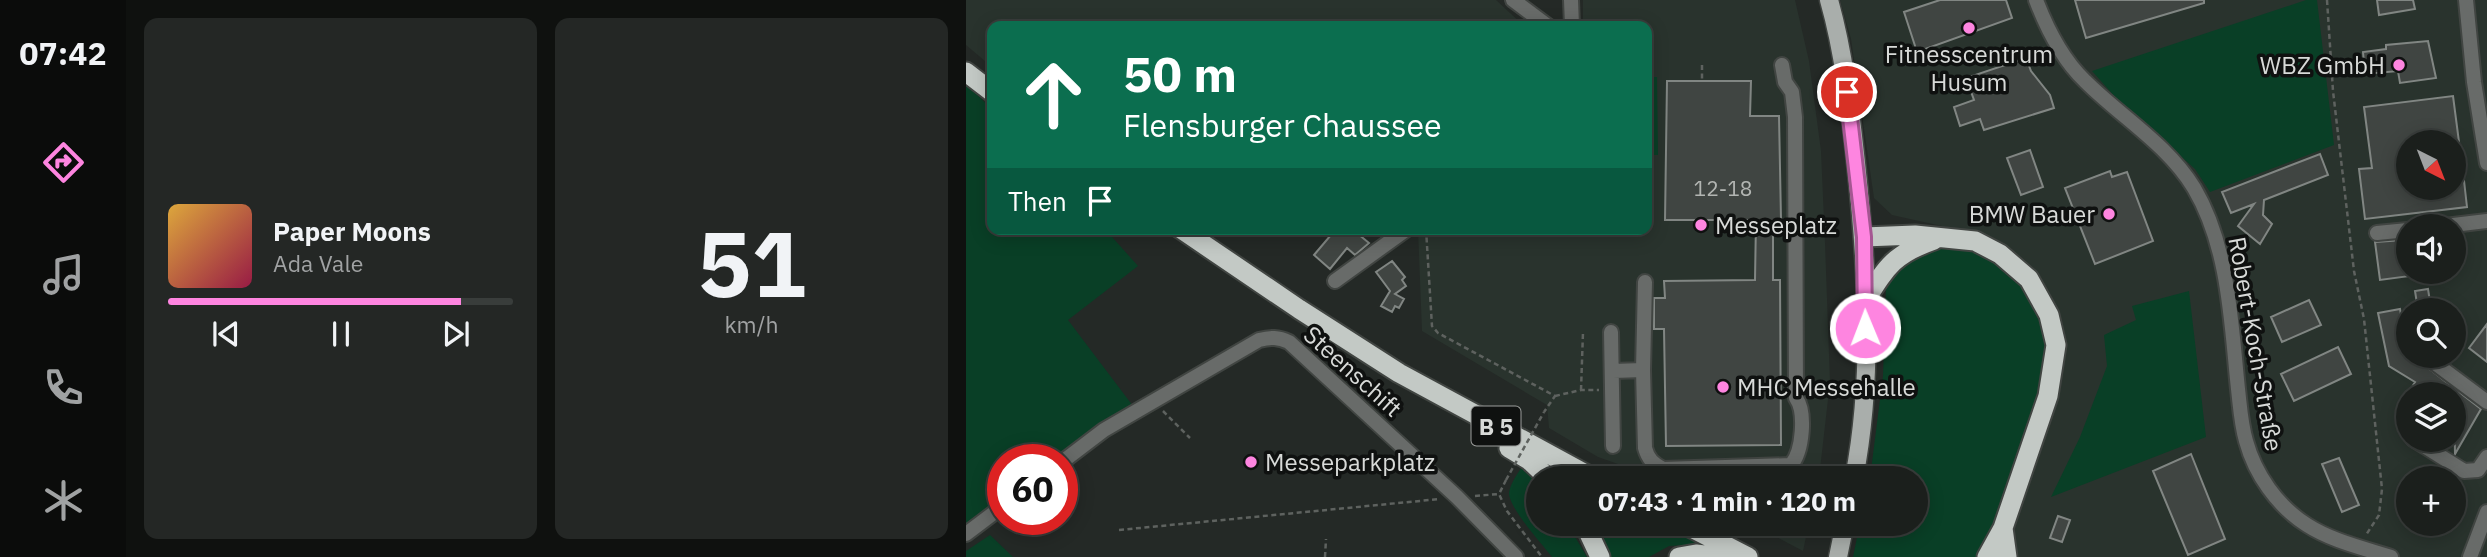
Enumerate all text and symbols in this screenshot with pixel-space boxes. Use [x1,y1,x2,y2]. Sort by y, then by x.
marker: Fitnesscentrum Husum [1961,20,1977,36]
text: 07:42 [19,32,107,74]
place label: Fitnesscentrum Husum [1885,38,2053,98]
text: 50 m [1123,42,1237,105]
icon: ahead [1008,49,1099,140]
place label: WBZ GmbH [2260,49,2385,81]
marker: WBZ GmbH [2391,57,2407,73]
pin [1817,62,1877,122]
icon: arrive [1828,73,1866,111]
text: Flensburger Chaussee [1123,104,1442,146]
north arrow [2396,130,2466,200]
map controls [2396,130,2466,536]
icon: directions [39,138,88,187]
house number: 12-18 [1694,174,1752,202]
icon: arrive [1081,182,1119,220]
text: Then [1008,184,1067,218]
place label: BMW Bauer [1969,198,2095,230]
text: 51 [697,204,806,322]
marker: BMW Bauer [2101,206,2117,222]
place label: Messeplatz [1715,209,1837,241]
text: Paper Moons [273,214,431,248]
button: sound [2396,214,2466,284]
marker: Messeplatz [1693,217,1709,233]
street label: Robert-Koch-Straße [2221,234,2291,454]
text: Ada Vale [273,248,363,278]
icon: music [39,250,88,299]
position arrow [1828,291,1902,365]
button: search [2396,298,2466,368]
text: km/h [724,309,779,339]
icon: previous [207,315,245,353]
icon: pause [322,315,360,353]
icon: next [437,315,475,353]
street label: Steenschift [1297,318,1409,424]
icon: phone [39,363,88,412]
place label: MHC Messehalle [1737,371,1916,403]
marker: MHC Messehalle [1715,379,1731,395]
button: layers [2396,382,2466,452]
road number: B 5 [1471,406,1520,446]
speed limit sign: 60 [987,444,1078,535]
place label: Messeparkplatz [1265,446,1435,478]
marker: Messeparkplatz [1243,454,1259,470]
button: + [2396,466,2466,536]
icon: climate [39,476,88,525]
text: 07:43 · 1 min · 120 m [1598,484,1856,518]

